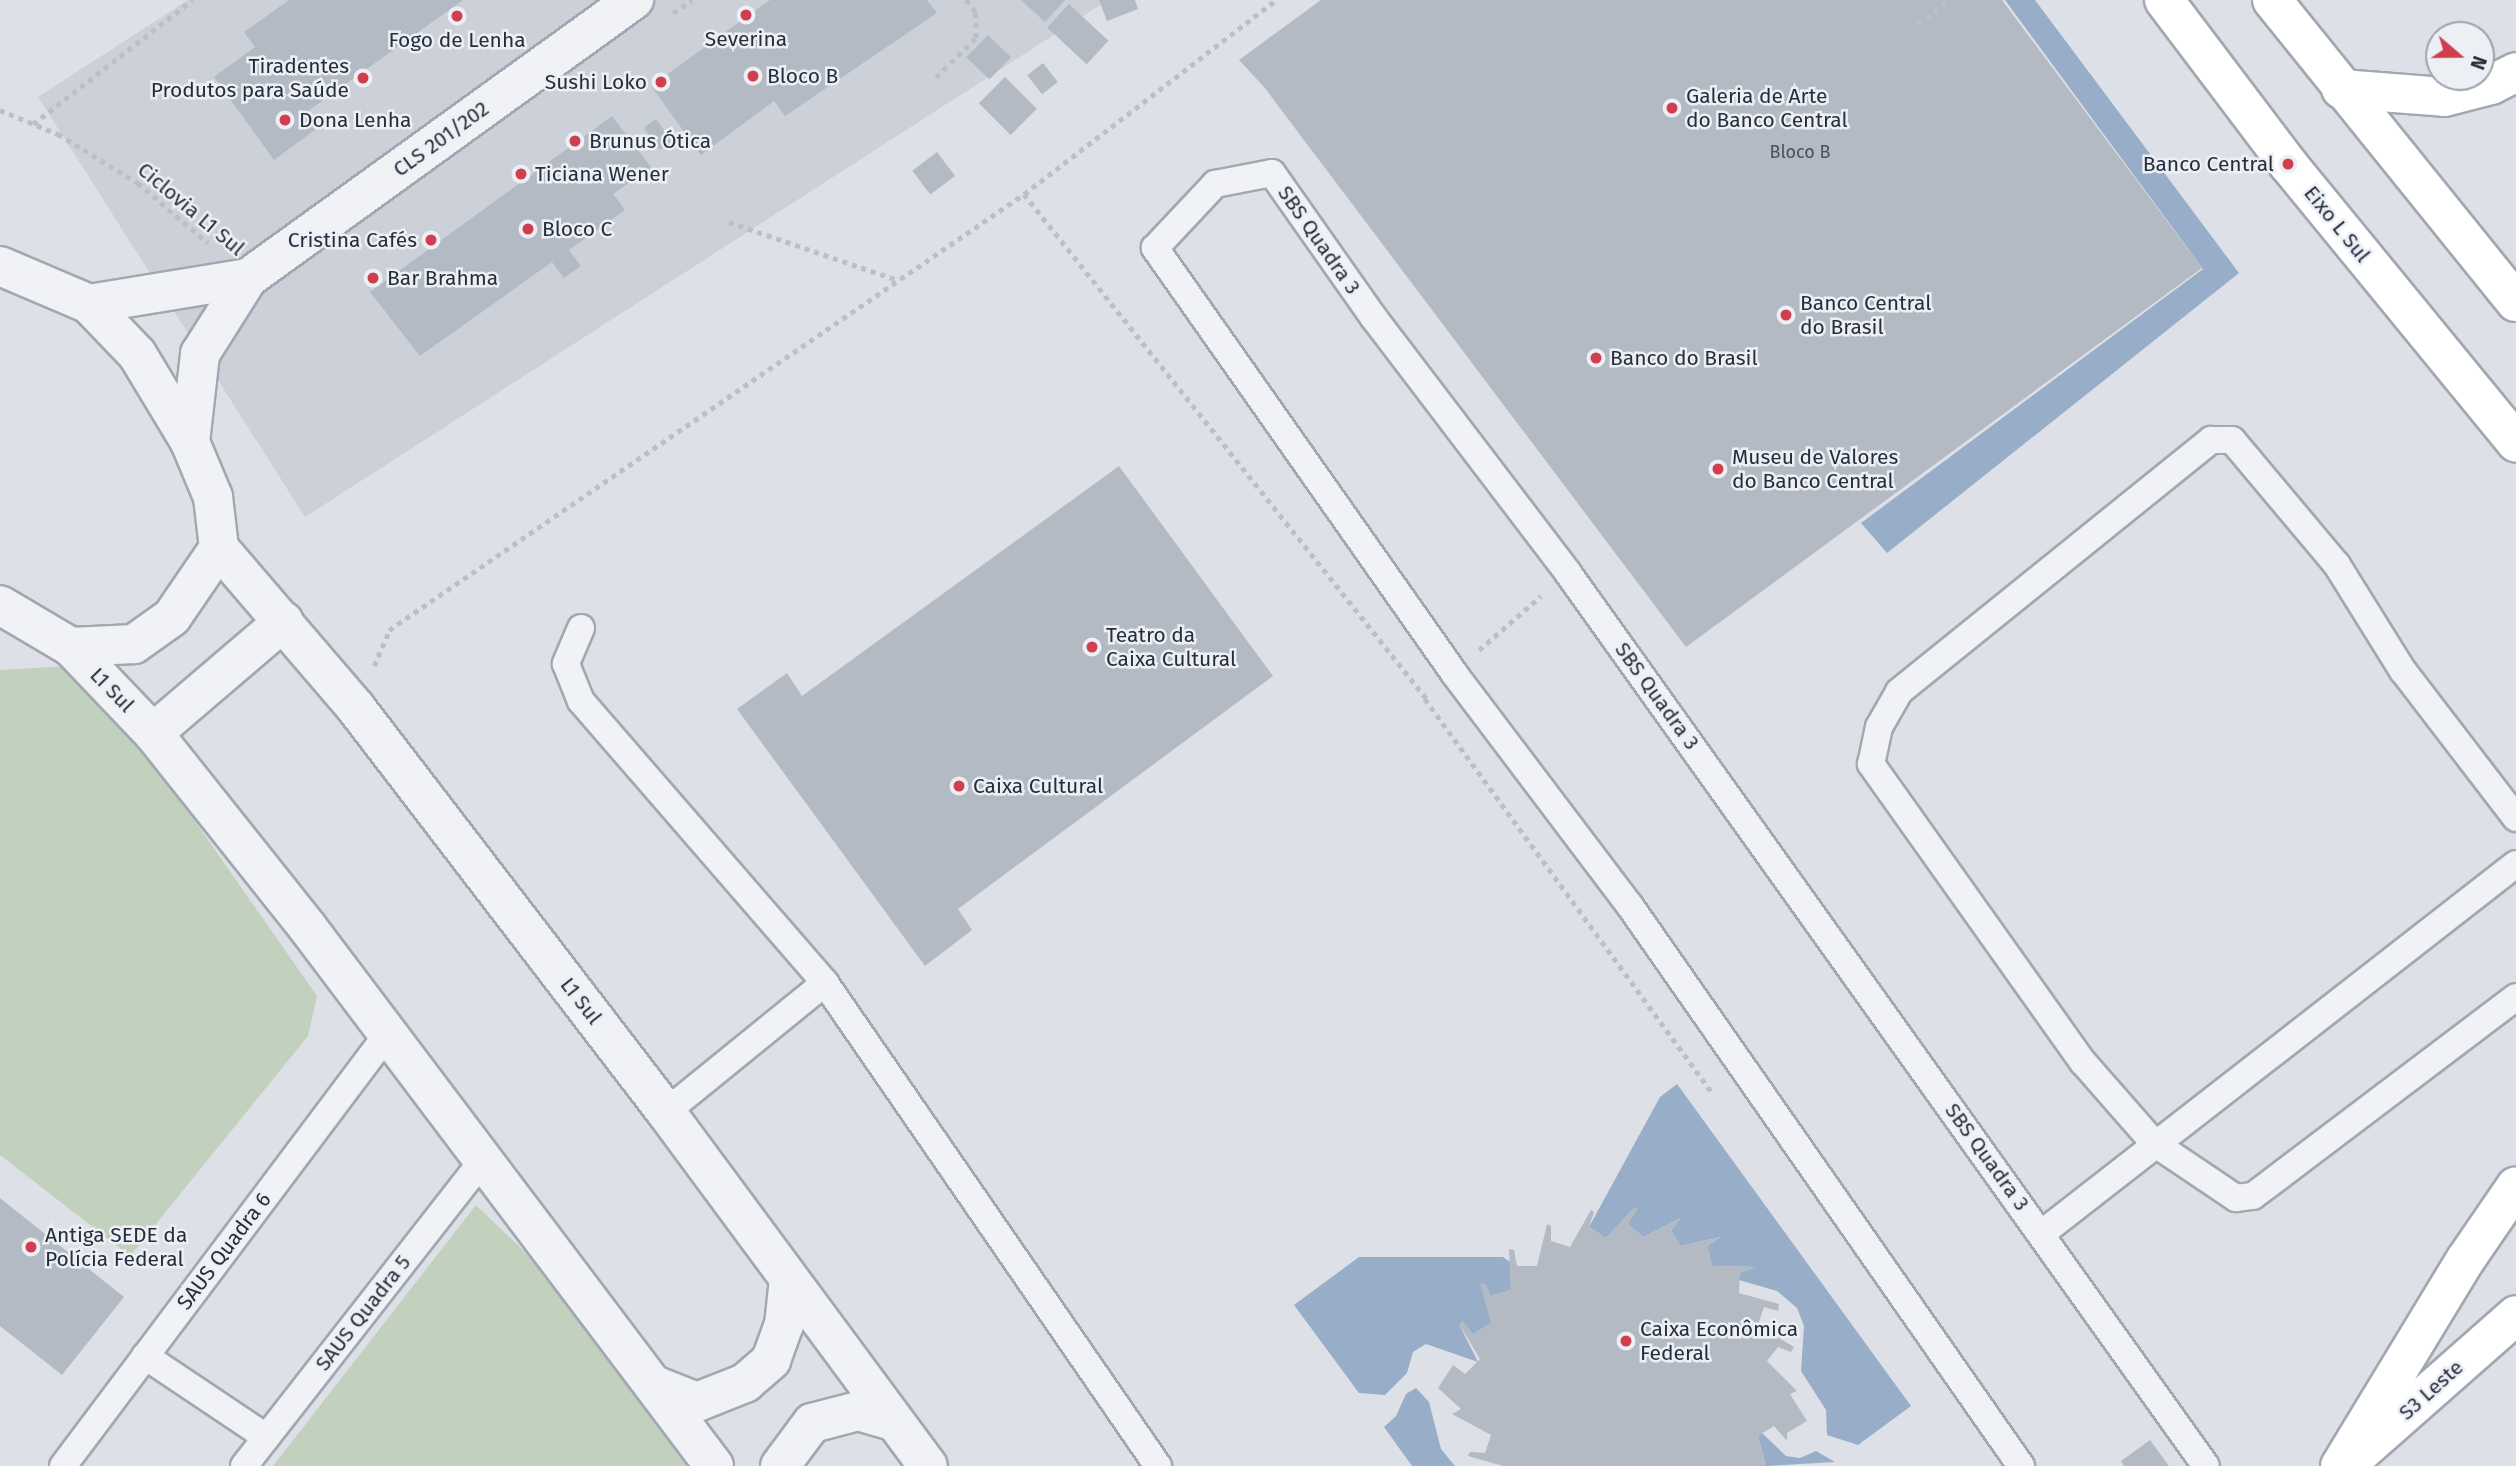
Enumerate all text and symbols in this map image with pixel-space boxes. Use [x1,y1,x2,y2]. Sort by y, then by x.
marker: Severina [738,7,754,23]
marker: Fogo de Lenha [449,8,465,24]
north arrow [2425,21,2495,91]
place label: Severina [705,26,787,52]
place label: Fogo de Lenha [388,27,526,53]
place label: Tiradentes Produtos para Saúde [151,53,349,103]
text: N [2465,53,2491,73]
place label: Bloco B [767,63,838,89]
marker: Bloco B [745,68,761,84]
place label: Sushi Loko [545,69,647,95]
marker: Tiradentes Produtos para Saúde [355,70,371,86]
marker: Sushi Loko [653,74,669,90]
place label: Galeria de Arte do Banco Central [1686,83,1848,133]
street label: CLS 201/202 [388,96,494,182]
marker: Galeria de Arte do Banco Central [1664,100,1680,116]
place label: Dona Lenha [299,107,411,133]
marker: Dona Lenha [277,112,293,128]
place label: Brunus Ótica [589,128,711,154]
marker: Brunus Ótica [567,133,583,149]
house number: Bloco B [1769,141,1831,163]
place label: Banco Central [2143,151,2274,177]
marker: Banco Central [2280,156,2296,172]
street label: Ciclovia L1 Sul [132,157,250,261]
place label: Ticiana Wener [535,161,669,187]
marker: Ticiana Wener [513,166,529,182]
street label: SBS Quadra 3 [1272,181,1366,299]
street label: Eixo L Sul [2299,181,2375,267]
place label: Bloco C [542,216,612,242]
marker: Bloco C [520,221,536,237]
place label: Cristina Cafés [288,227,417,253]
marker: Cristina Cafés [423,232,439,248]
place label: Bar Brahma [387,265,498,291]
marker: Bar Brahma [365,270,381,286]
place label: Banco Central do Brasil [1800,290,1931,340]
marker: Banco Central do Brasil [1778,307,1794,323]
place label: Banco do Brasil [1610,345,1758,371]
marker: Banco do Brasil [1588,350,1604,366]
place label: Museu de Valores do Banco Central [1732,444,1898,494]
marker: Museu de Valores do Banco Central [1710,461,1726,477]
place label: Teatro da Caixa Cultural [1106,622,1236,672]
street label: SBS Quadra 3 [1610,637,1704,755]
marker: Teatro da Caixa Cultural [1084,639,1100,655]
street label: L1 Sul [85,662,139,718]
place label: Caixa Cultural [973,773,1103,799]
marker: Caixa Cultural [951,778,967,794]
street label: L1 Sul [555,973,607,1029]
street label: SBS Quadra 3 [1940,1098,2034,1216]
street label: SAUS Quadra 6 [172,1187,276,1315]
place label: Antiga SEDE da Polícia Federal [45,1222,187,1272]
marker: Antiga SEDE da Polícia Federal [23,1239,39,1255]
street label: SAUS Quadra 5 [310,1250,416,1376]
place label: Caixa Econômica Federal [1640,1316,1798,1366]
marker: Caixa Econômica Federal [1618,1333,1634,1349]
street label: S3 Leste [2394,1355,2468,1425]

